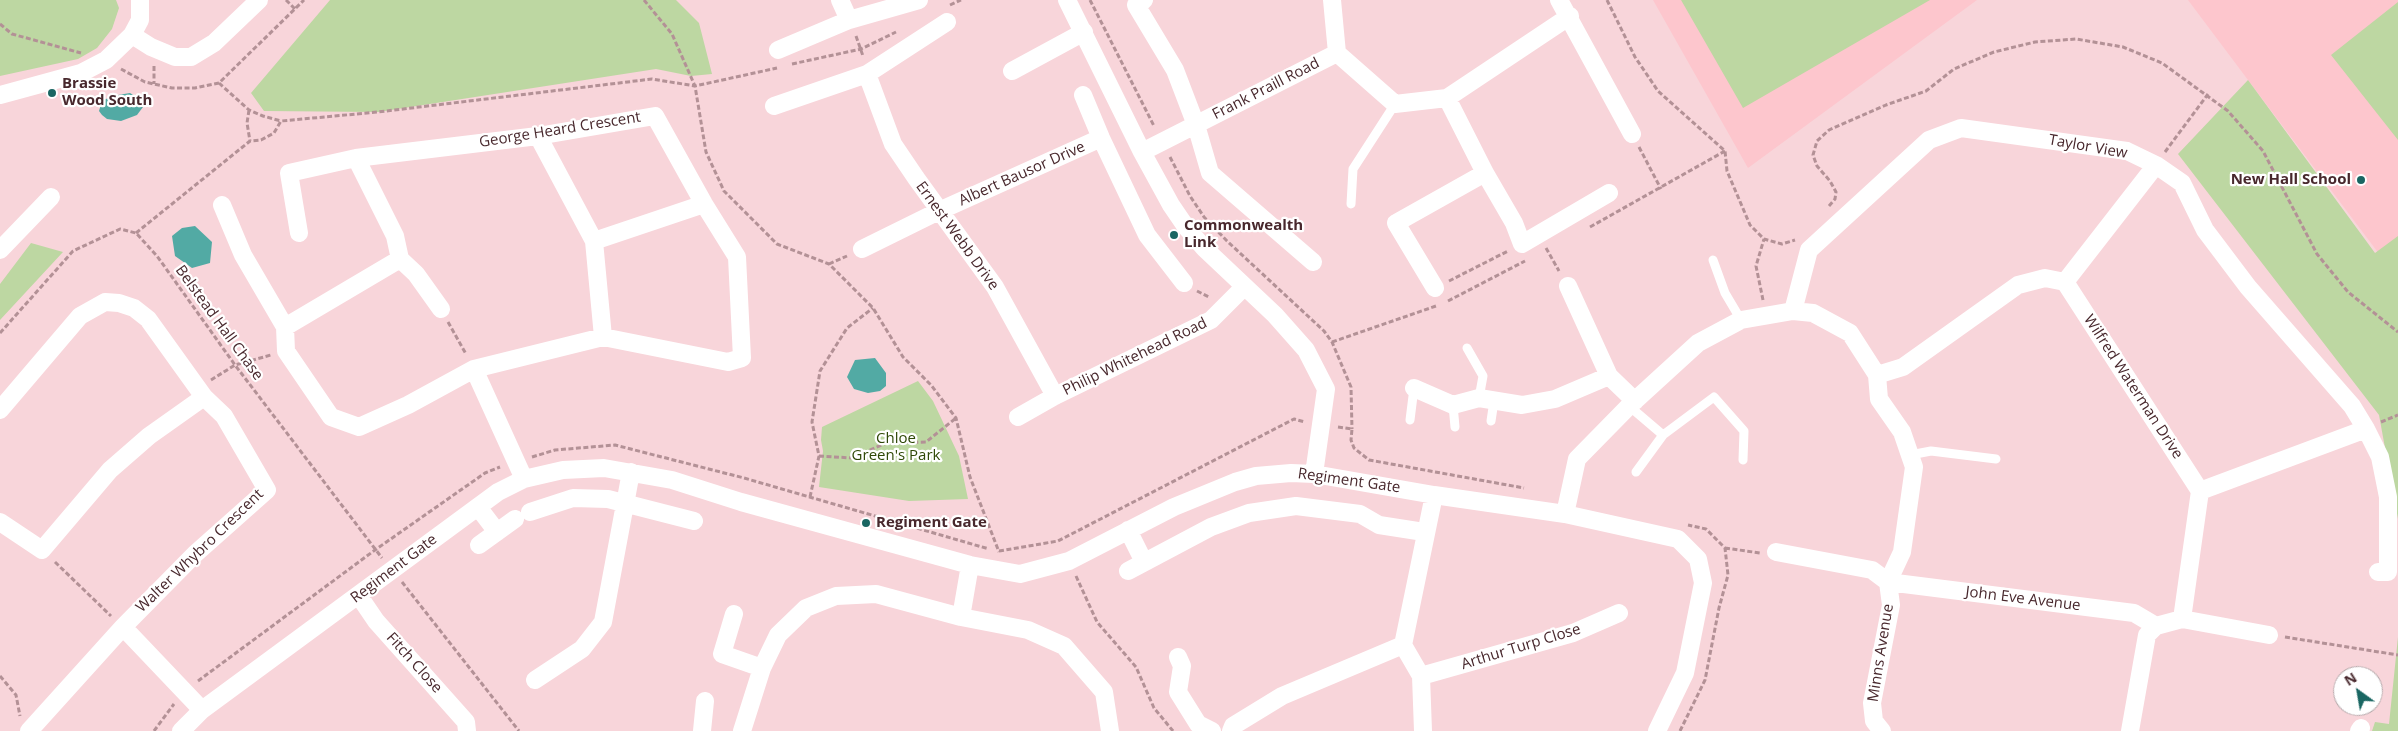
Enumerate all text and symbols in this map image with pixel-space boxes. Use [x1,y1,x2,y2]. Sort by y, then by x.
street label: Frank Praill Road [1209,54,1323,124]
place label: Brassie Wood South [62,75,152,110]
marker: Brassie Wood South [46,87,58,99]
street label: George Heard Crescent [478,108,642,152]
street label: Taylor View [2047,131,2129,163]
street label: Albert Bausor Drive [956,138,1088,210]
place label: New Hall School [2231,171,2351,189]
marker: New Hall School [2355,174,2367,186]
street label: Ernest Webb Drive [912,178,1002,294]
place label: Commonwealth Link [1184,217,1303,252]
marker: Commonwealth Link [1168,229,1180,241]
street label: Belstead Hall Chase [171,262,267,384]
street label: Wilfred Waterman Drive [2080,312,2186,462]
street label: Philip Whitehead Road [1060,314,1210,400]
park label: Chloe Green's Park [852,430,940,465]
street label: Regiment Gate [1297,465,1401,497]
street label: Walter Whybro Crescent [133,486,267,616]
place label: Regiment Gate [876,514,987,532]
marker: Regiment Gate [860,517,872,529]
street label: Regiment Gate [347,531,441,607]
street label: John Eve Avenue [1964,583,2082,615]
street label: Minns Avenue [1864,603,1898,703]
street label: Arthur Turp Close [1459,620,1583,674]
street label: Fitch Close [382,629,446,697]
north arrow [2333,666,2383,716]
text: N [2340,668,2360,690]

